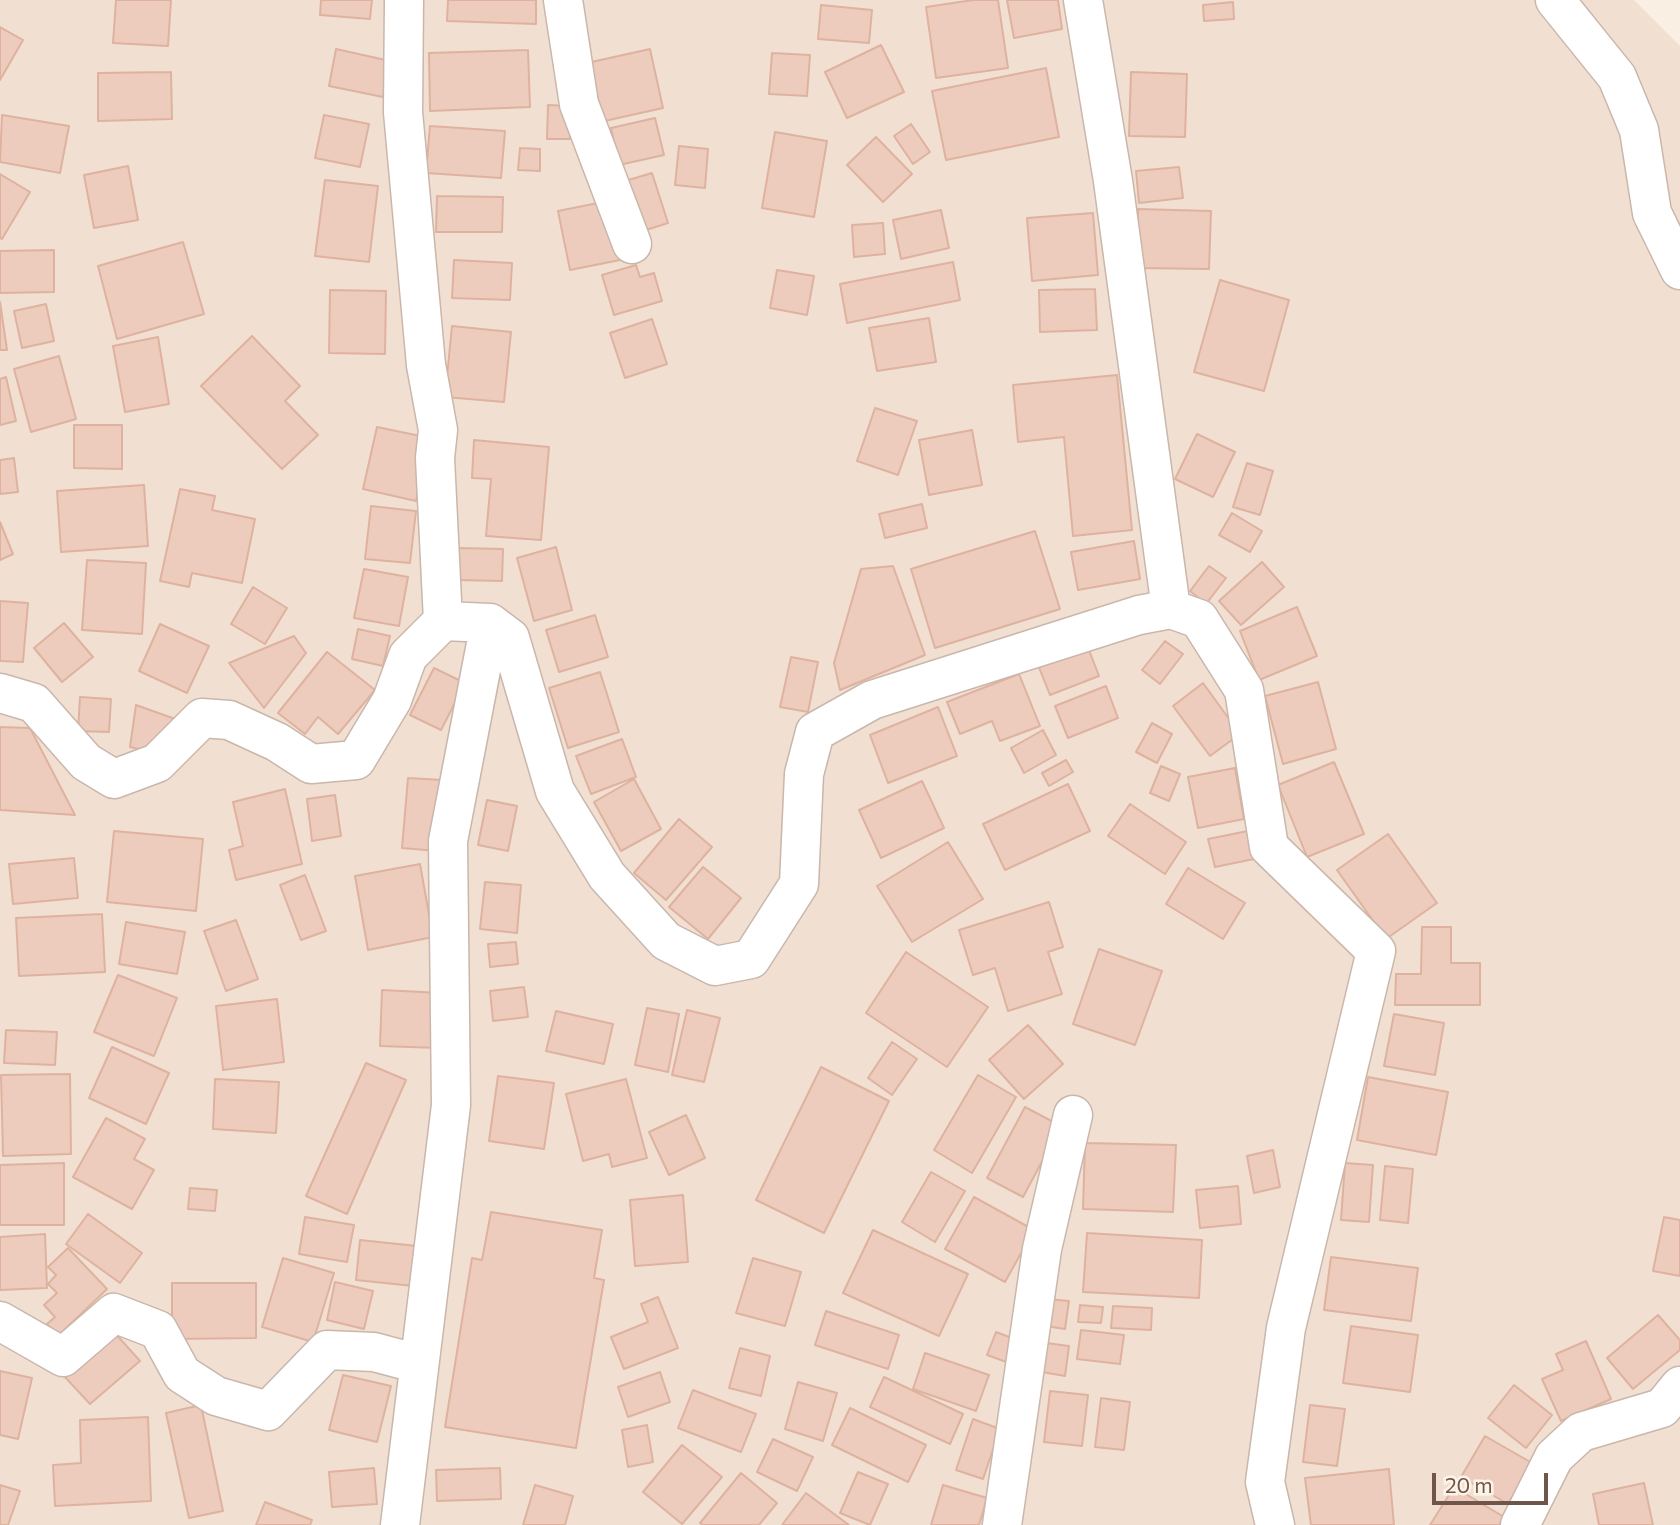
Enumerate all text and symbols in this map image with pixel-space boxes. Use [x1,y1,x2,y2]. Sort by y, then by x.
scale bar [1435,1458,1550,1502]
text: 20 m [1445,1472,1493,1497]

